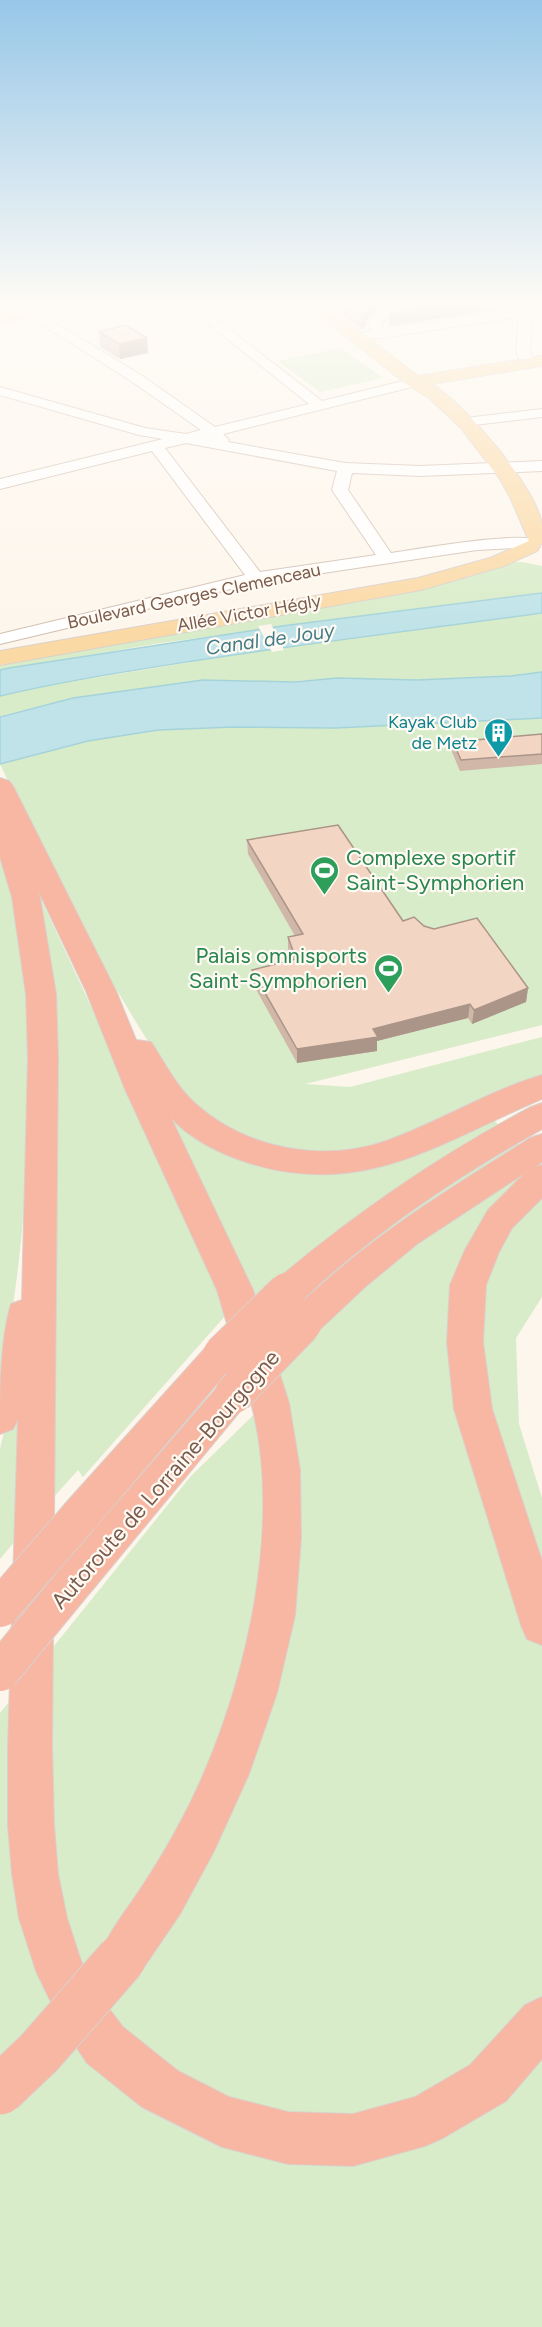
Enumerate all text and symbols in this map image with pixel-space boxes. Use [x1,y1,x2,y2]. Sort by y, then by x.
street label: Boulevard Georges Clemenceau [65,558,323,634]
street label: Allée Victor Hégly [175,589,323,636]
water label: Canal de Jouy [204,618,337,660]
place label: Kayak Club de Metz [388,711,477,754]
building icon: Kayak Club de Metz [482,716,514,758]
place label: Complexe sportif Saint-Symphorien [346,844,524,896]
sports icon: Complexe sportif Saint-Symphorien [309,854,341,896]
place label: Palais omnisports Saint-Symphorien [189,942,367,994]
sports icon: Palais omnisports Saint-Symphorien [372,952,404,994]
street label: Autoroute de Lorraine-Bourgogne [46,1344,285,1614]

